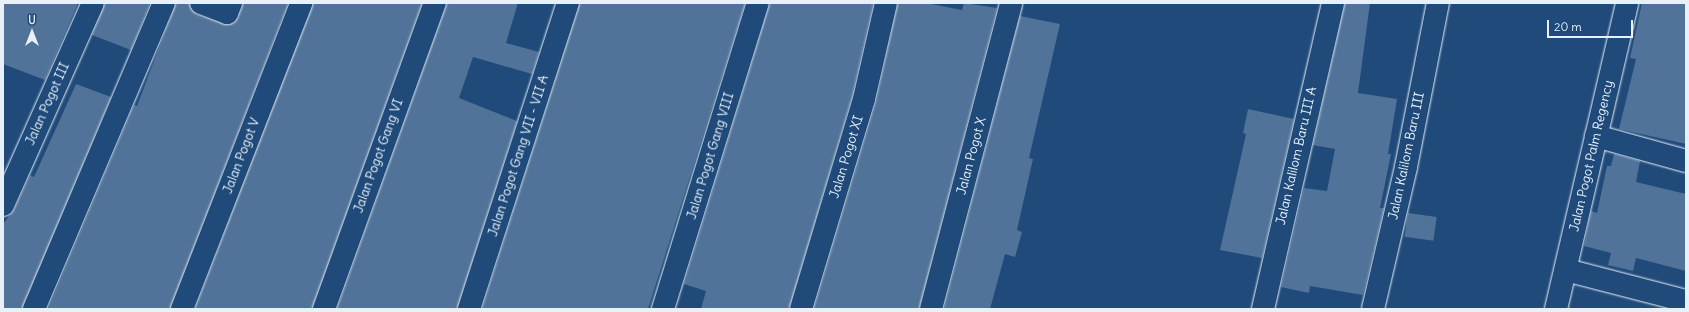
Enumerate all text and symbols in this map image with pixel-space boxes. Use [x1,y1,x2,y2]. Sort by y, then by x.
north arrow [12,12,52,52]
scale bar [1549,12,1635,38]
text: U [28,13,36,27]
text: 20 m [1554,19,1582,34]
street label: Jalan Pogot III [23,60,73,148]
street label: Jalan Pogot Gang VII - VII A [486,73,552,239]
street label: Jalan Pogot Palm Regency [1567,79,1617,233]
street label: Jalan Kalilom Baru III A [1274,85,1320,227]
street label: Jalan Pogot Gang VIII [684,91,738,221]
street label: Jalan Kalilom Baru III [1386,91,1428,221]
street label: Jalan Pogot Gang VI [351,97,407,215]
street label: Jalan Pogot XI [827,114,867,200]
street label: Jalan Pogot X [954,115,990,197]
street label: Jalan Pogot V [220,116,264,196]

